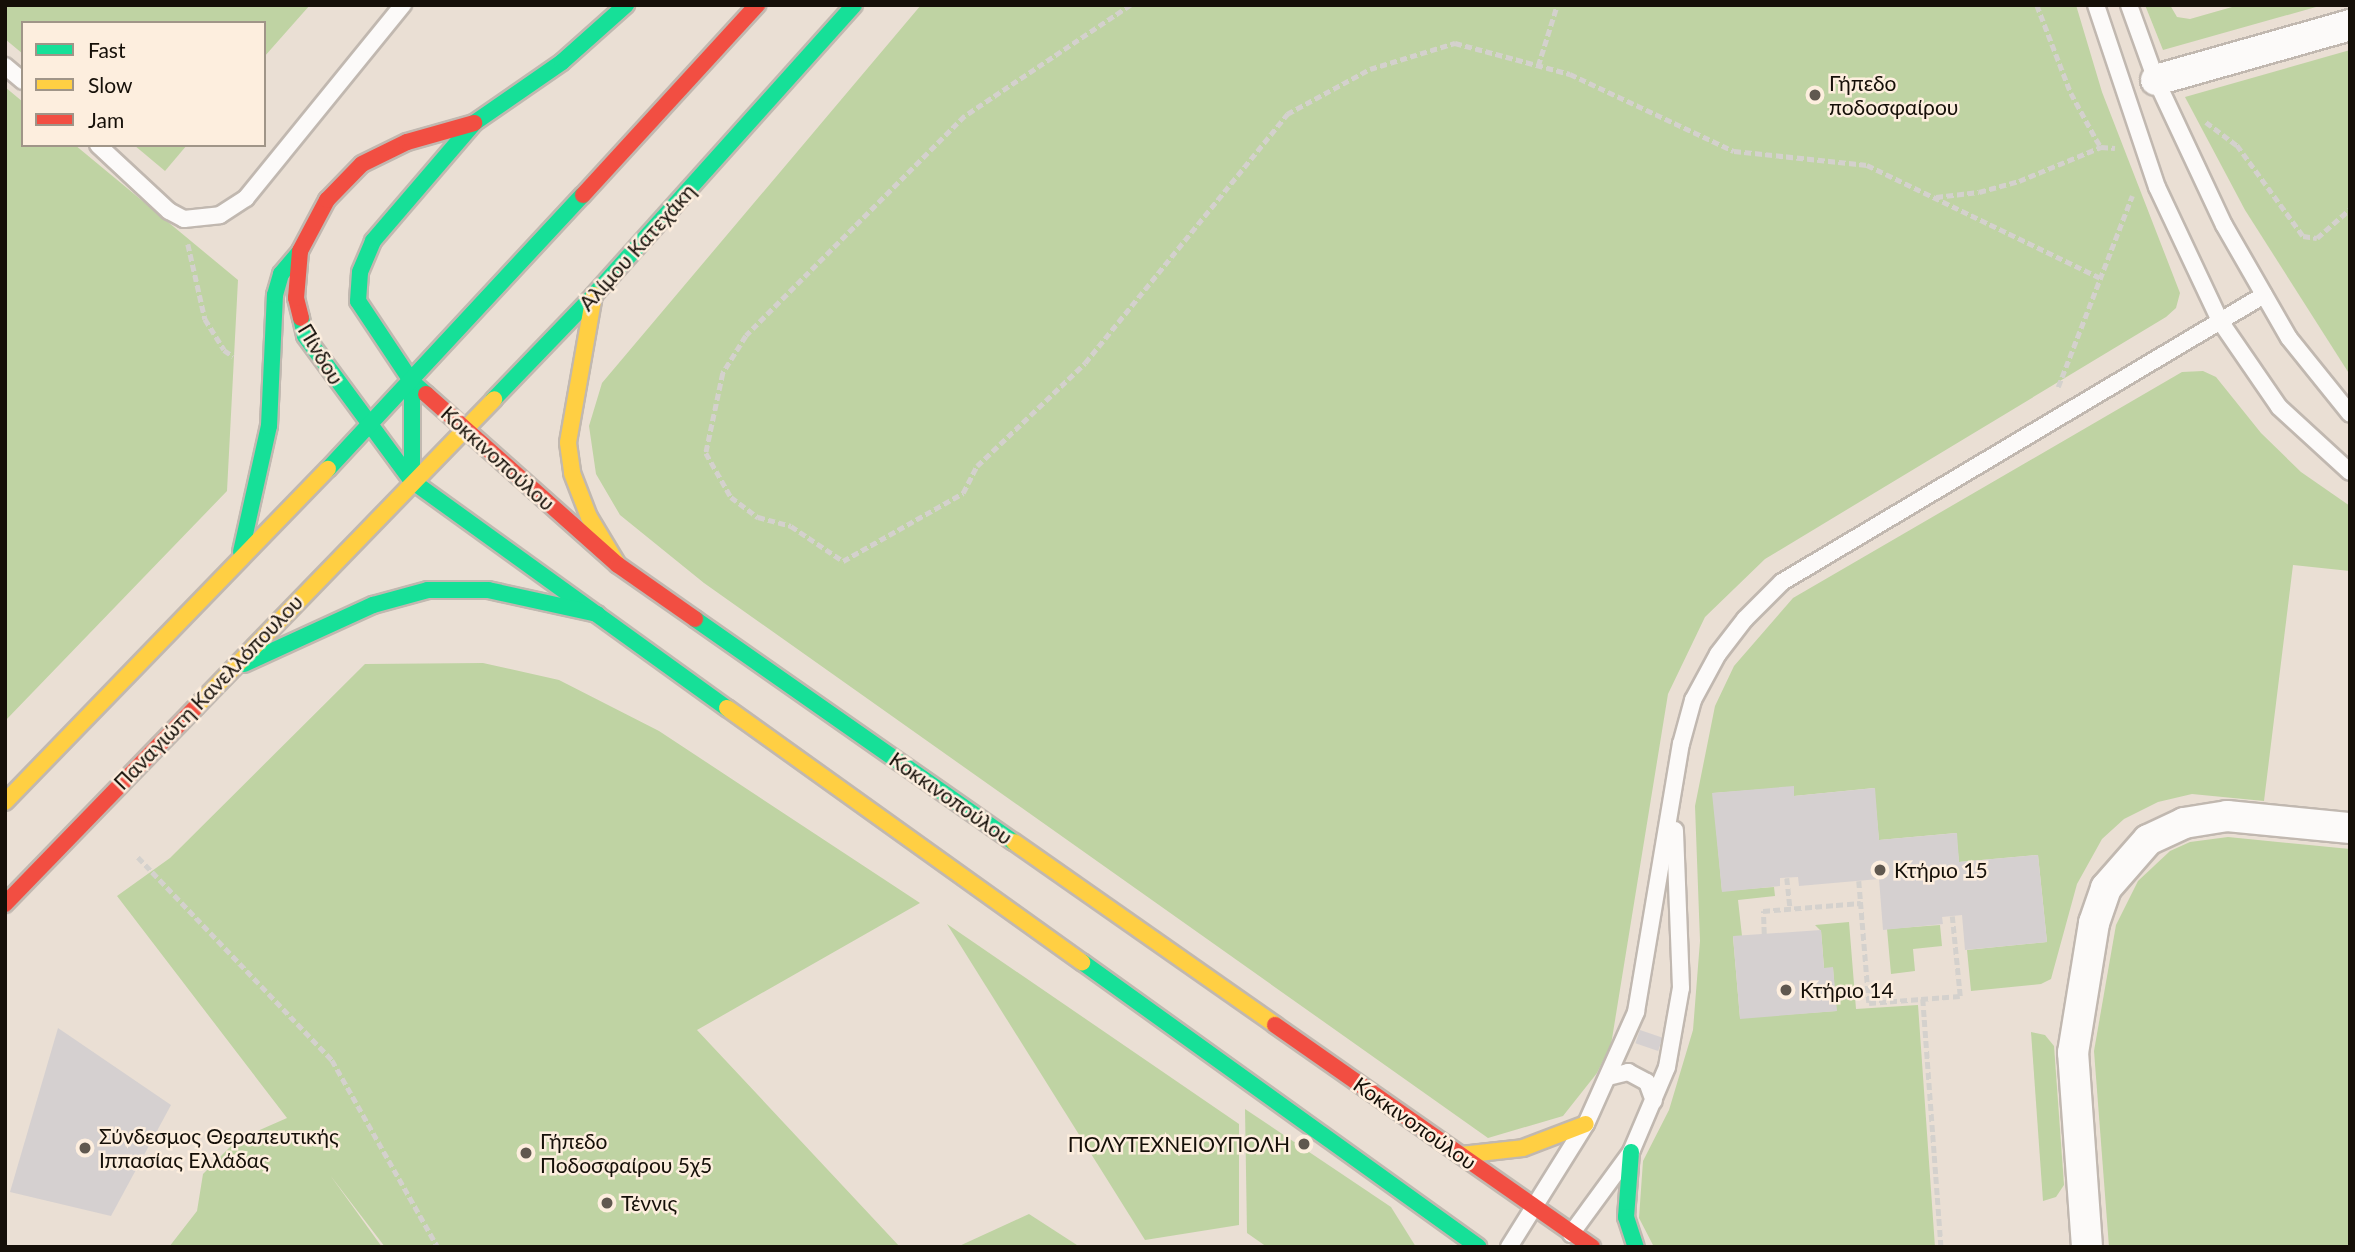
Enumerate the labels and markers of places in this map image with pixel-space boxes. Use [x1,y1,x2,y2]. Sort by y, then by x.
place label: Γήπεδο ποδοσφαίρου [1829,70,1958,120]
marker: Γήπεδο ποδοσφαίρου [1807,87,1823,103]
place label: Κτήριο 15 [1894,857,1988,883]
marker: Κτήριο 15 [1872,862,1888,878]
place label: Κτήριο 14 [1800,977,1894,1003]
marker: Κτήριο 14 [1778,982,1794,998]
place label: Σύνδεσμος Θεραπευτικής Ιππασίας Ελλάδας [99,1123,339,1173]
place label: Γήπεδο Ποδοσφαίρου 5χ5 [540,1128,712,1178]
place label: ΠΟΛΥΤΕΧΝΕΙΟΥΠΟΛΗ [1068,1131,1290,1157]
marker: ΠΟΛΥΤΕΧΝΕΙΟΥΠΟΛΗ [1296,1136,1312,1152]
marker: Σύνδεσμος Θεραπευτικής Ιππασίας Ελλάδας [77,1140,93,1156]
marker: Γήπεδο Ποδοσφαίρου 5χ5 [518,1145,534,1161]
place label: Τέννις [621,1190,677,1216]
marker: Τέννις [599,1195,615,1211]

